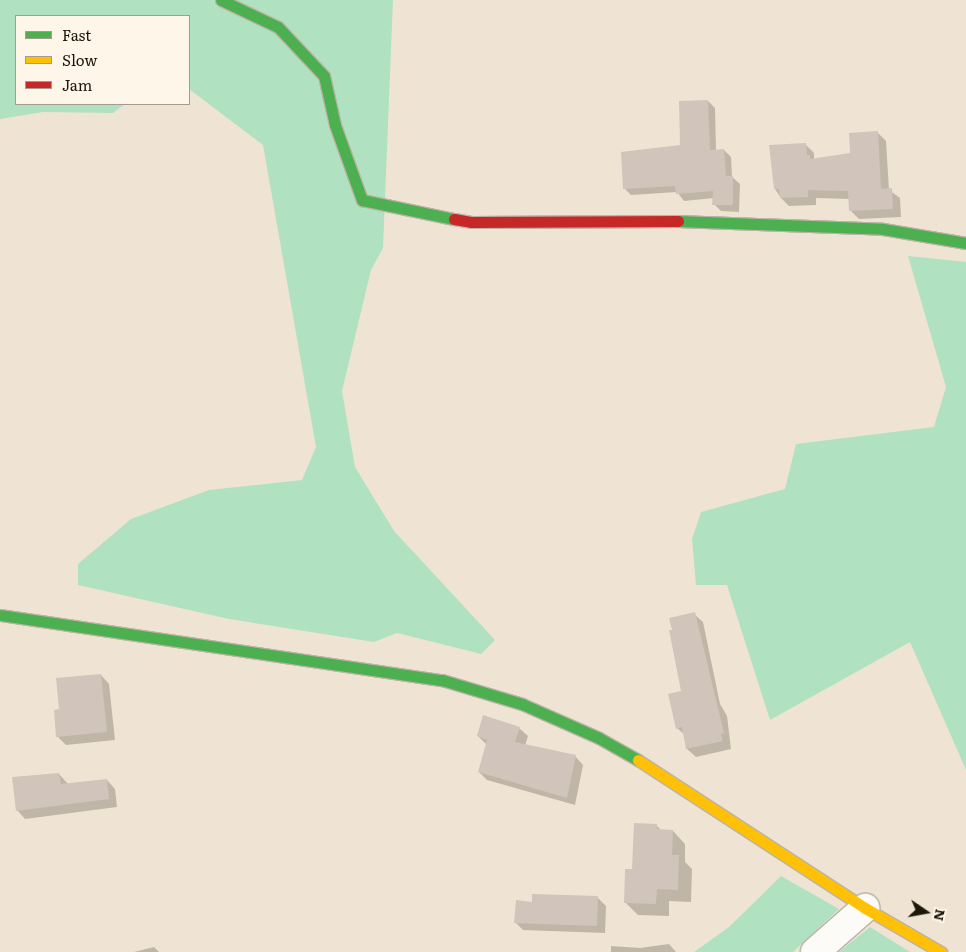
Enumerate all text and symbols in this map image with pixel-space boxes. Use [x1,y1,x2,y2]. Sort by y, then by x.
legend [15,15,190,105]
text: Fast [62,23,91,46]
text: Slow [62,48,97,71]
text: Jam [62,73,92,96]
north arrow [901,887,951,937]
text: N [930,907,952,923]

